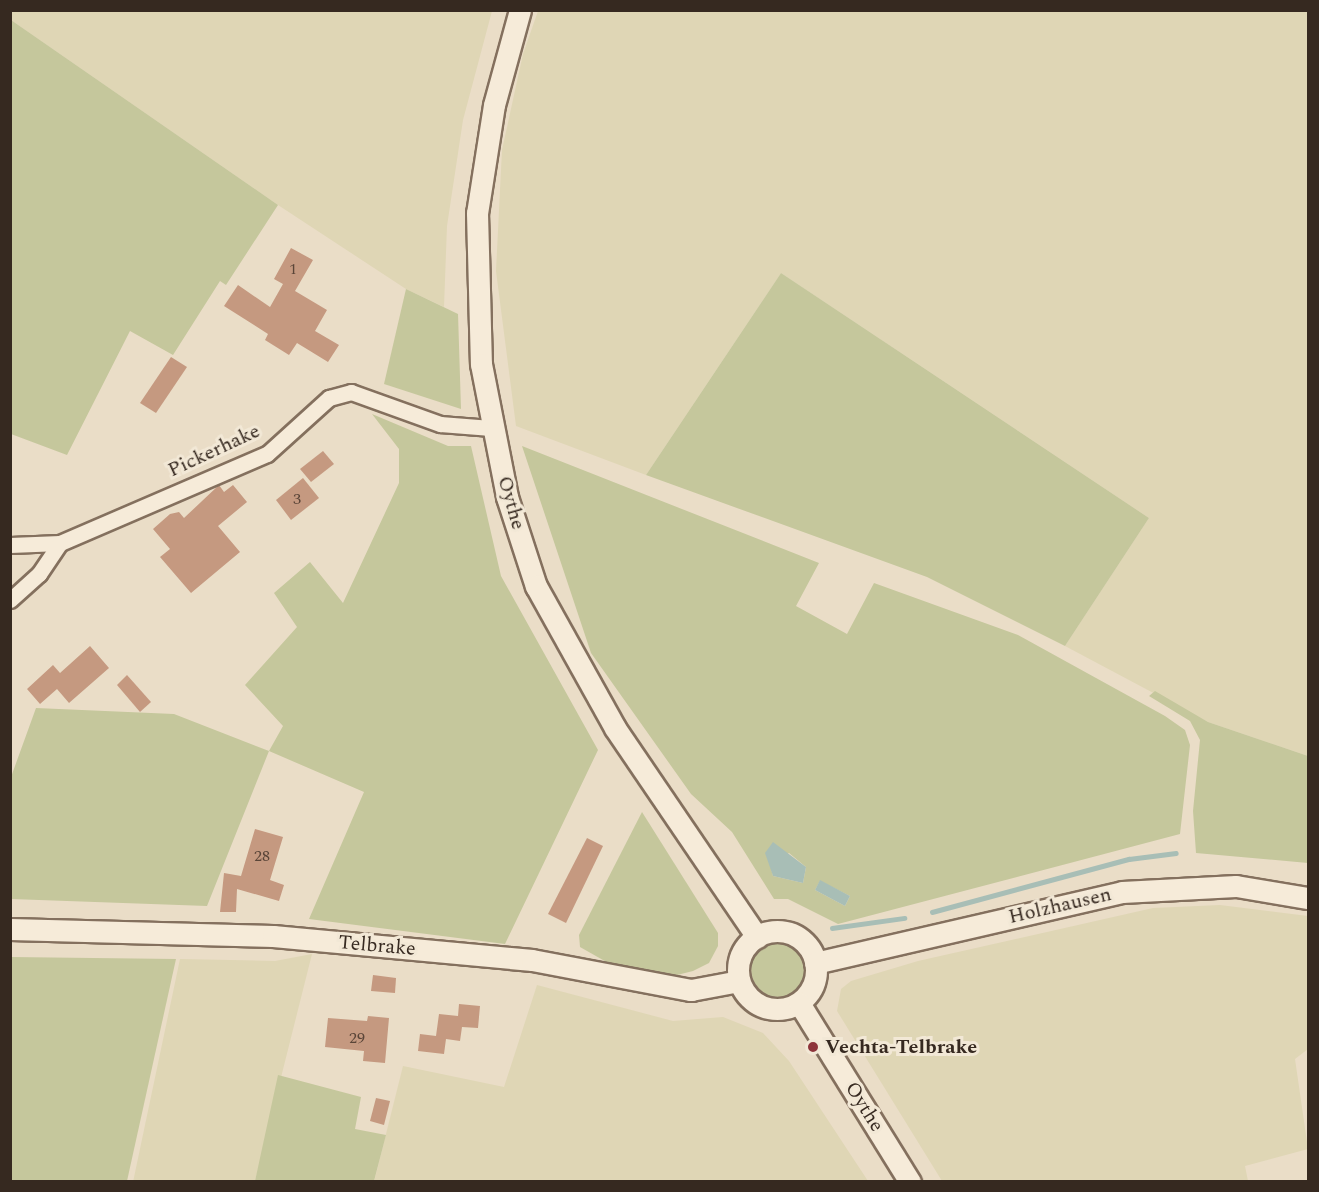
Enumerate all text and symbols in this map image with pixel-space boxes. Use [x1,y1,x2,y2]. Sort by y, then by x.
house number: 1 [289,259,297,279]
street label: Pickerhake [164,419,264,483]
street label: Oythe [492,473,530,533]
house number: 3 [293,489,301,509]
house number: 28 [254,846,270,866]
street label: Holzhausen [1006,883,1114,929]
street label: Telbrake [337,931,417,961]
house number: 29 [349,1028,365,1048]
place label: Vechta-Telbrake [825,1035,977,1059]
marker: Vechta-Telbrake [806,1040,820,1054]
street label: Oythe [839,1078,889,1136]

